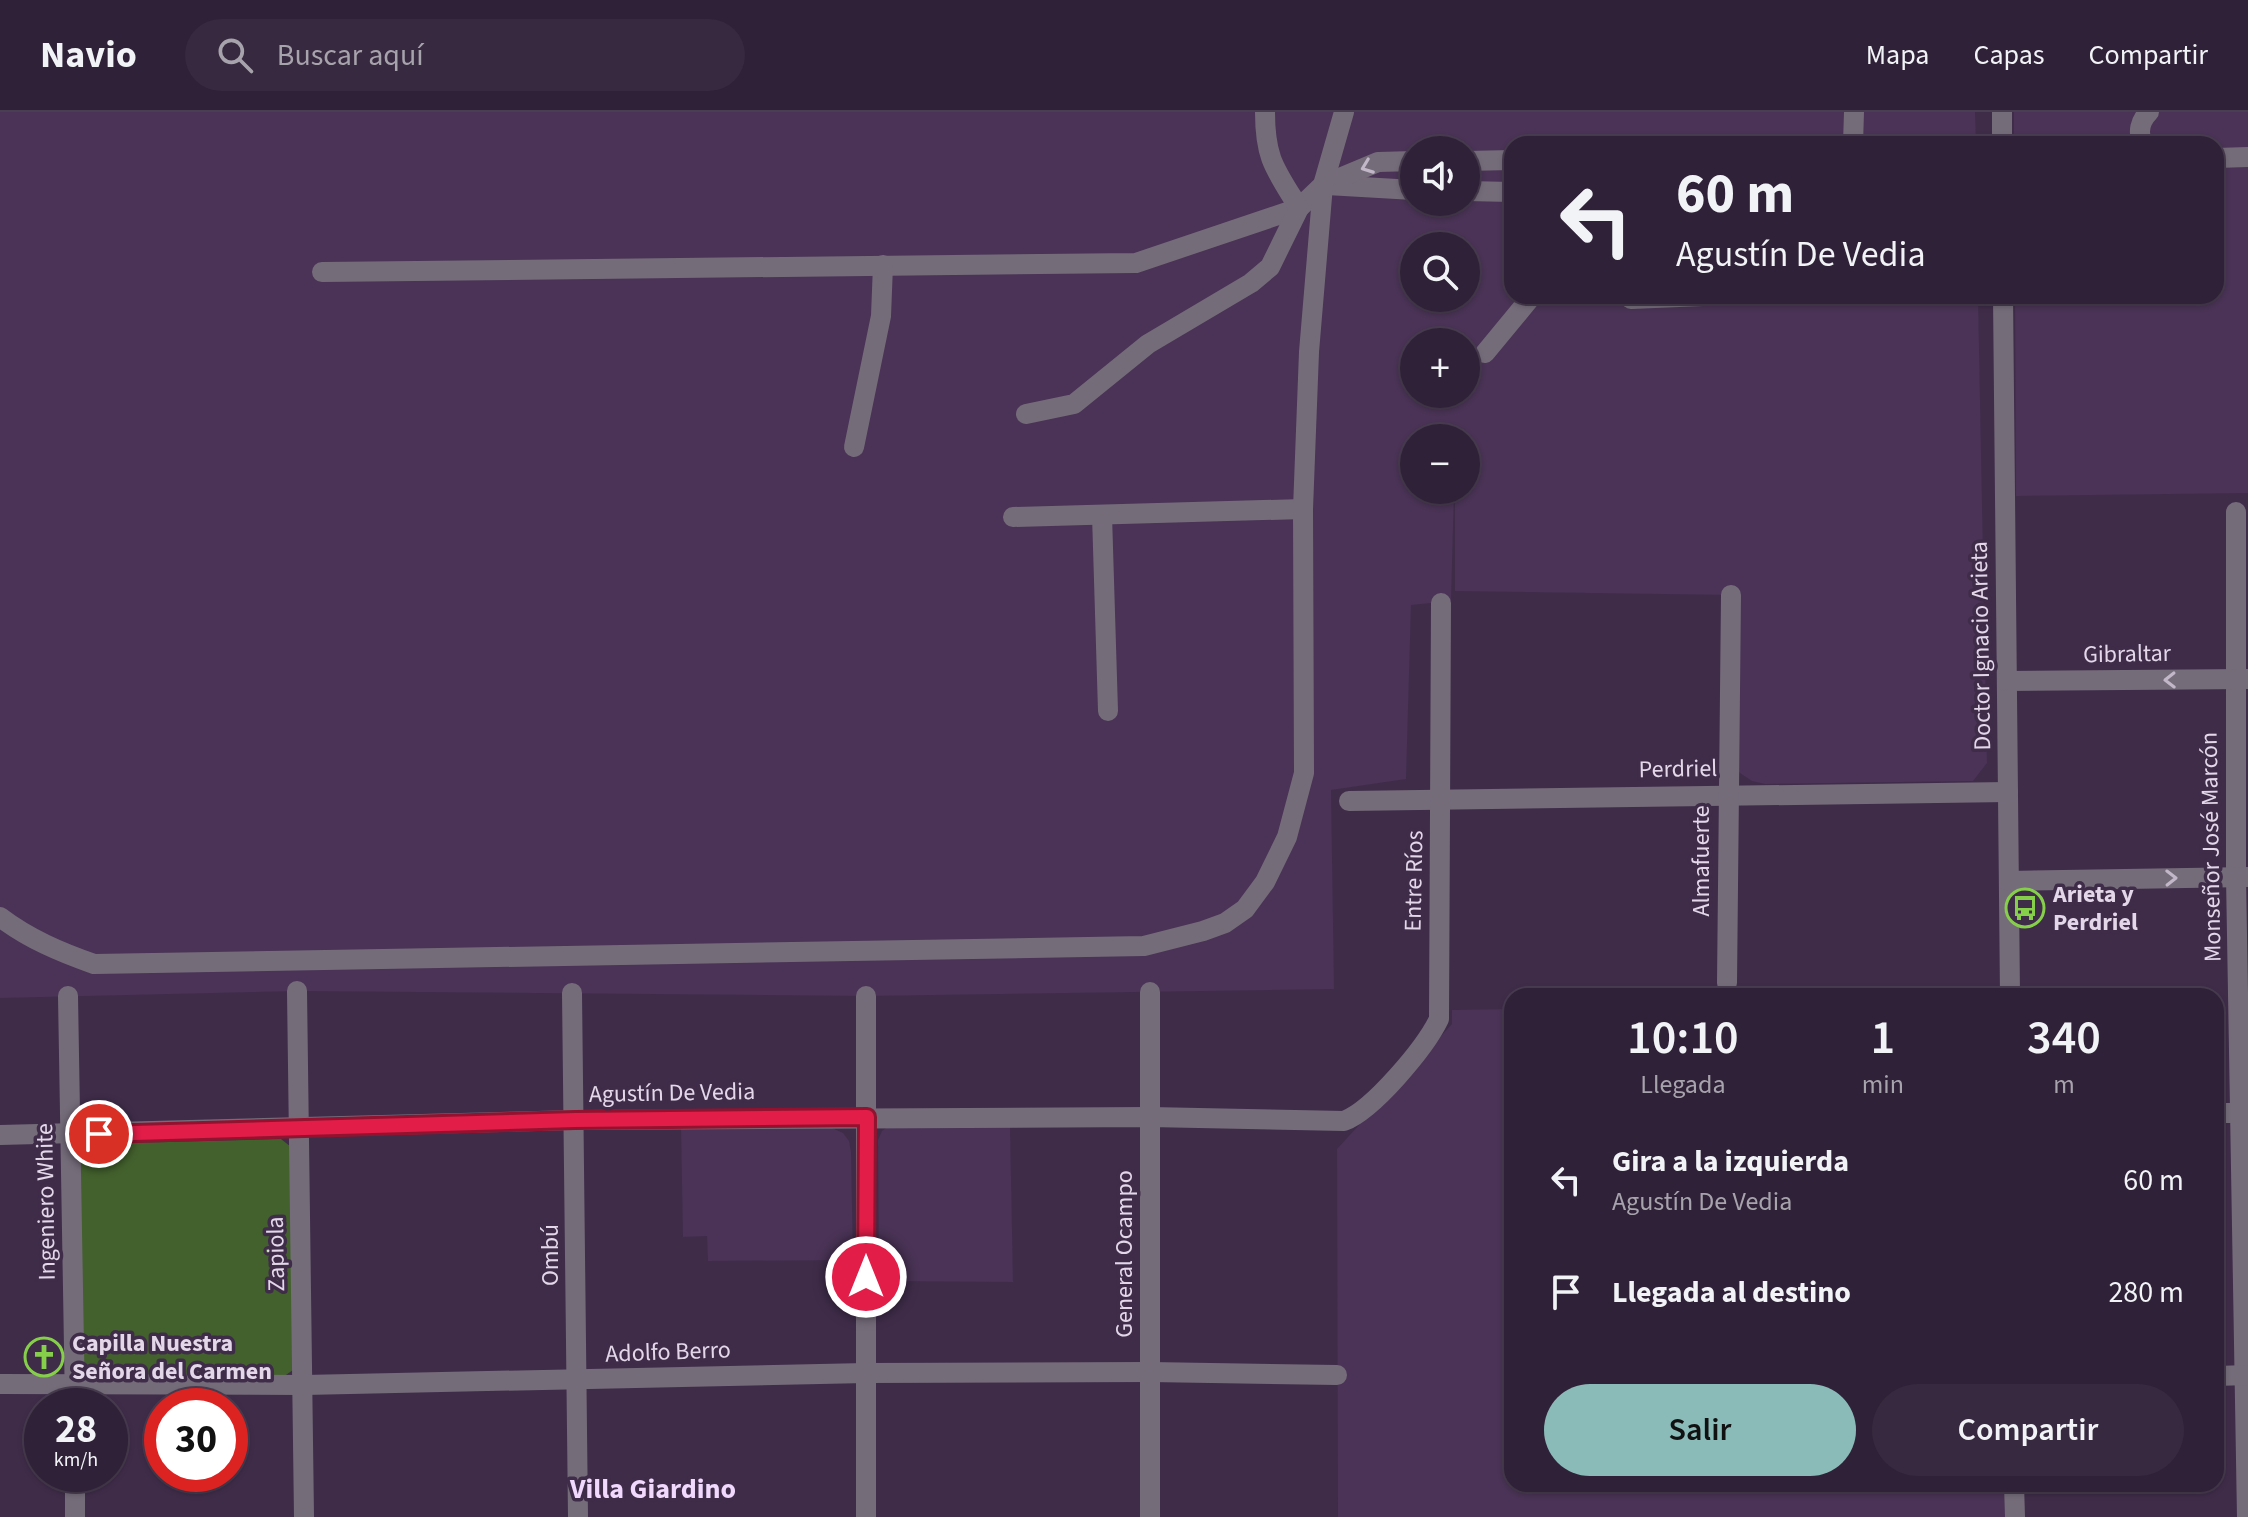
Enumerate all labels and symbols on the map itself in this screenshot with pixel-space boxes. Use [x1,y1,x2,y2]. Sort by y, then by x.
one-way arrow [1361,157,1375,174]
street label: Doctor Ignacio Arieta [1962,541,2000,751]
street label: Gibraltar [2083,636,2172,672]
one-way arrow [2163,671,2176,689]
street label: Monseñor José Marcón [2191,732,2231,962]
street label: Perdriel [1638,751,1718,787]
street label: Almafuerte [1684,805,1719,917]
street label: Entre Ríos [1396,830,1432,932]
one-way arrow [2165,869,2178,886]
place label: Arieta y Perdriel [2052,877,2138,940]
bus stop icon: Arieta y Perdriel [2004,887,2046,929]
street label: Agustín De Vedia [589,1074,755,1112]
pin [65,1100,133,1168]
street label: Ingeniero White [27,1123,65,1281]
street label: General Ocampo [1107,1170,1142,1338]
street label: Zapiola [258,1216,294,1292]
street label: Ombú [533,1224,568,1286]
position arrow [824,1235,908,1319]
place label: Capilla Nuestra Señora del Carmen [72,1326,272,1389]
street label: Adolfo Berro [605,1332,731,1372]
church icon: Capilla Nuestra Señora del Carmen [23,1336,65,1378]
speed limit sign: 30 [144,1388,248,1492]
district label: Villa Giardino [569,1469,736,1509]

